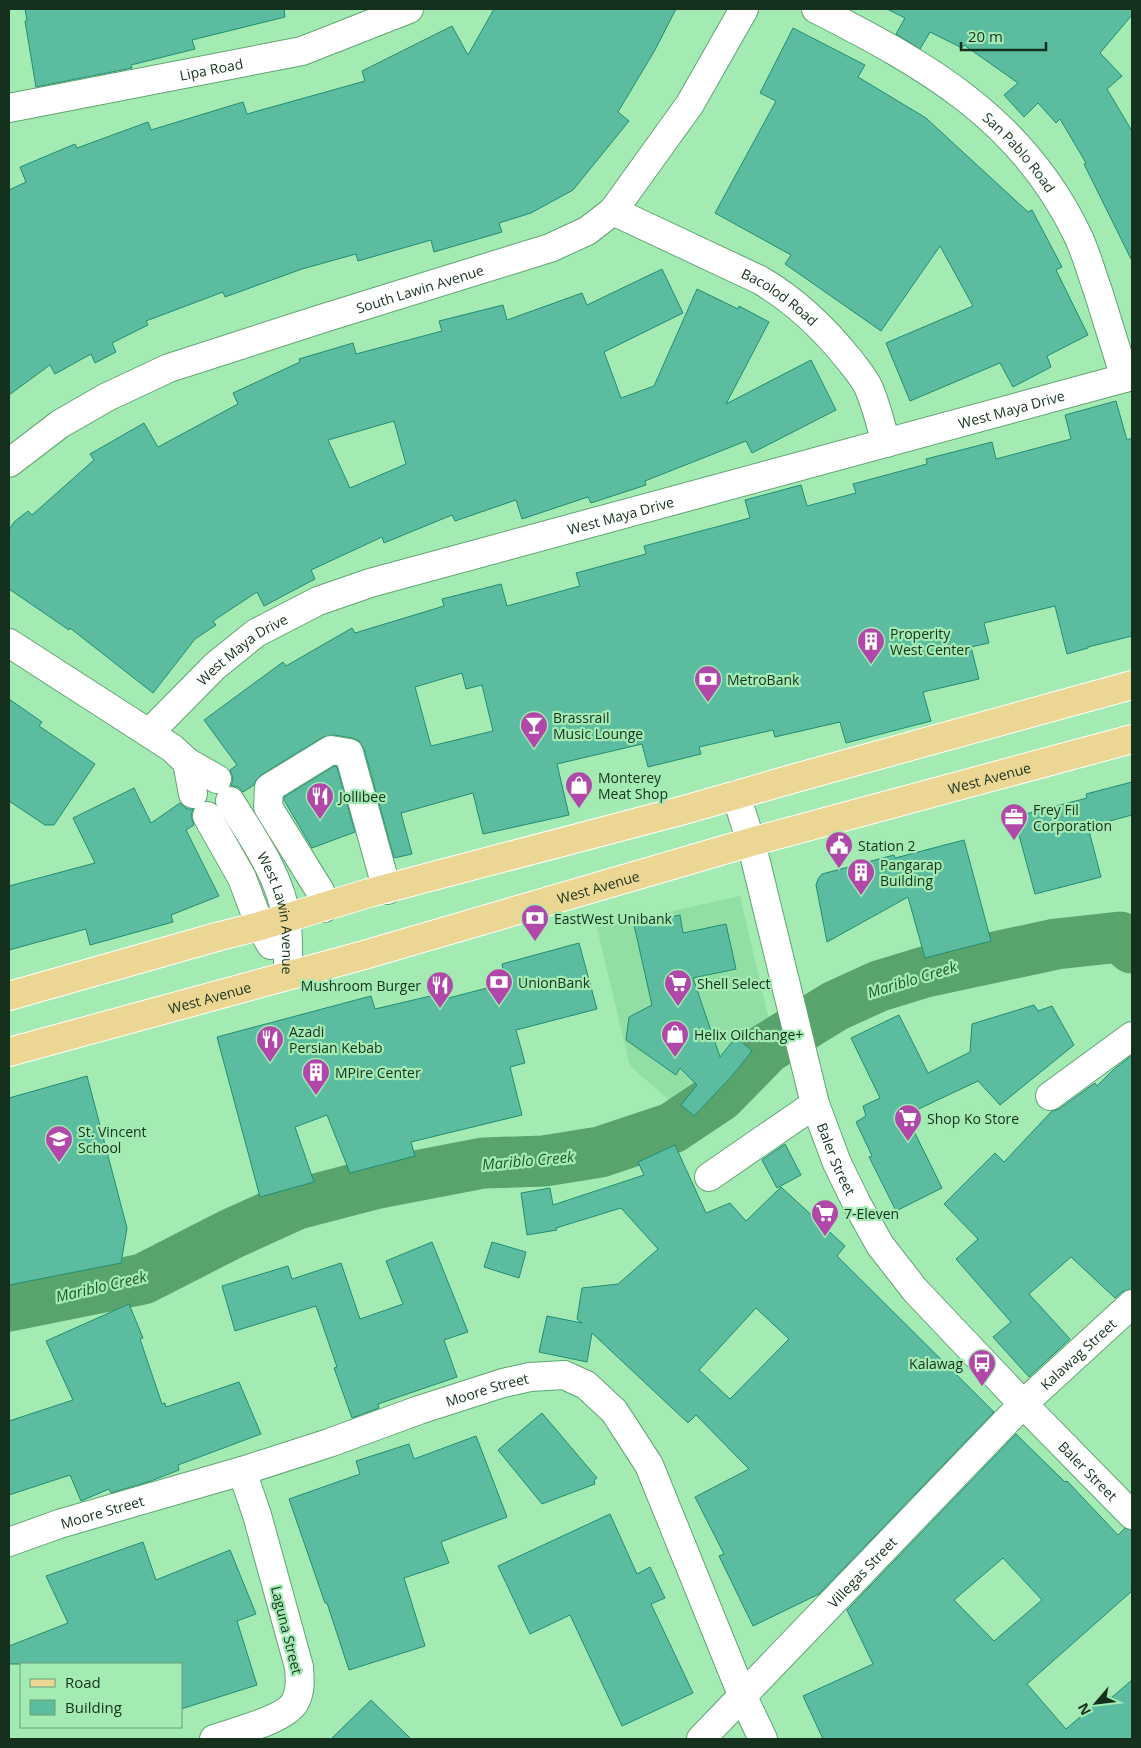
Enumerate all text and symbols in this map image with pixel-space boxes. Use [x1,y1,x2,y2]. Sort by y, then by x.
scale bar [961,20,1046,52]
text: 20 m [968,26,1003,46]
street label: Lipa Road [178,53,245,84]
street label: San Pablo Road [979,107,1060,196]
street label: South Lawin Avenue [354,260,486,317]
street label: Bacolod Road [739,263,822,330]
street label: West Maya Drive [956,385,1067,432]
street label: West Maya Drive [565,491,676,538]
street label: West Maya Drive [192,609,291,689]
place label: Properity West Center [890,624,970,659]
building icon: Properity West Center [856,626,886,665]
bank icon: MetroBank [693,664,723,703]
place label: MetroBank [727,670,800,689]
place label: Brassrail Music Lounge [553,708,643,743]
bar icon: Brassrail Music Lounge [519,710,549,749]
street label: West Avenue [946,757,1033,798]
place label: Monterey Meat Shop [598,768,668,803]
shop icon: Monterey Meat Shop [564,770,594,809]
restaurant icon: Jollibee [305,781,335,820]
place label: Jollibee [337,787,386,806]
place label: Frey Fil Corporation [1033,800,1112,835]
office icon: Frey Fil Corporation [999,802,1029,841]
public building icon: Station 2 [824,830,854,869]
place label: Station 2 [858,836,916,855]
street label: West Lawin Avenue [253,848,298,975]
place label: Pangarap Building [880,855,942,890]
building icon: Pangarap Building [846,857,876,896]
street label: West Avenue [555,866,642,908]
bank icon: EastWest Unibank [520,903,550,942]
place label: EastWest Unibank [554,909,673,928]
water label: Mariblo Creek [865,956,960,1002]
bank icon: UnionBank [484,967,514,1006]
supermarket icon: Shell Select [663,968,693,1007]
restaurant icon: Mushroom Burger [425,970,455,1009]
place label: UnionBank [518,973,591,992]
place label: Shell Select [697,974,770,993]
place label: Mushroom Burger [301,976,421,995]
street label: West Avenue [166,977,253,1018]
shop icon: Helix Oilchange+ [660,1019,690,1058]
place label: Azadi Persian Kebab [289,1022,383,1057]
restaurant icon: Azadi Persian Kebab [255,1024,285,1063]
place label: Helix Oilchange+ [694,1025,803,1044]
building icon: MPire Center [301,1057,331,1096]
place label: MPire Center [335,1063,421,1082]
supermarket icon: Shop Ko Store [893,1103,923,1142]
place label: Shop Ko Store [927,1109,1019,1128]
street label: Baler Street [813,1120,861,1198]
place label: St. Vincent School [78,1122,147,1157]
school or university icon: St. Vincent School [44,1124,74,1163]
water label: Mariblo Creek [481,1146,576,1174]
supermarket icon: 7-Eleven [810,1198,840,1237]
place label: 7-Eleven [844,1204,899,1223]
water label: Mariblo Creek [54,1266,149,1306]
street label: Kalawag Street [1036,1314,1120,1393]
bus stop icon: Kalawag [967,1348,997,1387]
place label: Kalawag [909,1354,963,1373]
street label: Moore Street [443,1368,530,1410]
street label: Baler Street [1055,1437,1122,1505]
street label: Moore Street [58,1490,146,1533]
street label: Villegas Street [823,1532,900,1611]
street label: Laguna Street [267,1584,307,1676]
legend [20,1663,182,1728]
text: Road [65,1672,101,1692]
north arrow [1071,1678,1121,1728]
text: Building [65,1697,122,1717]
text: N [1073,1700,1095,1719]

